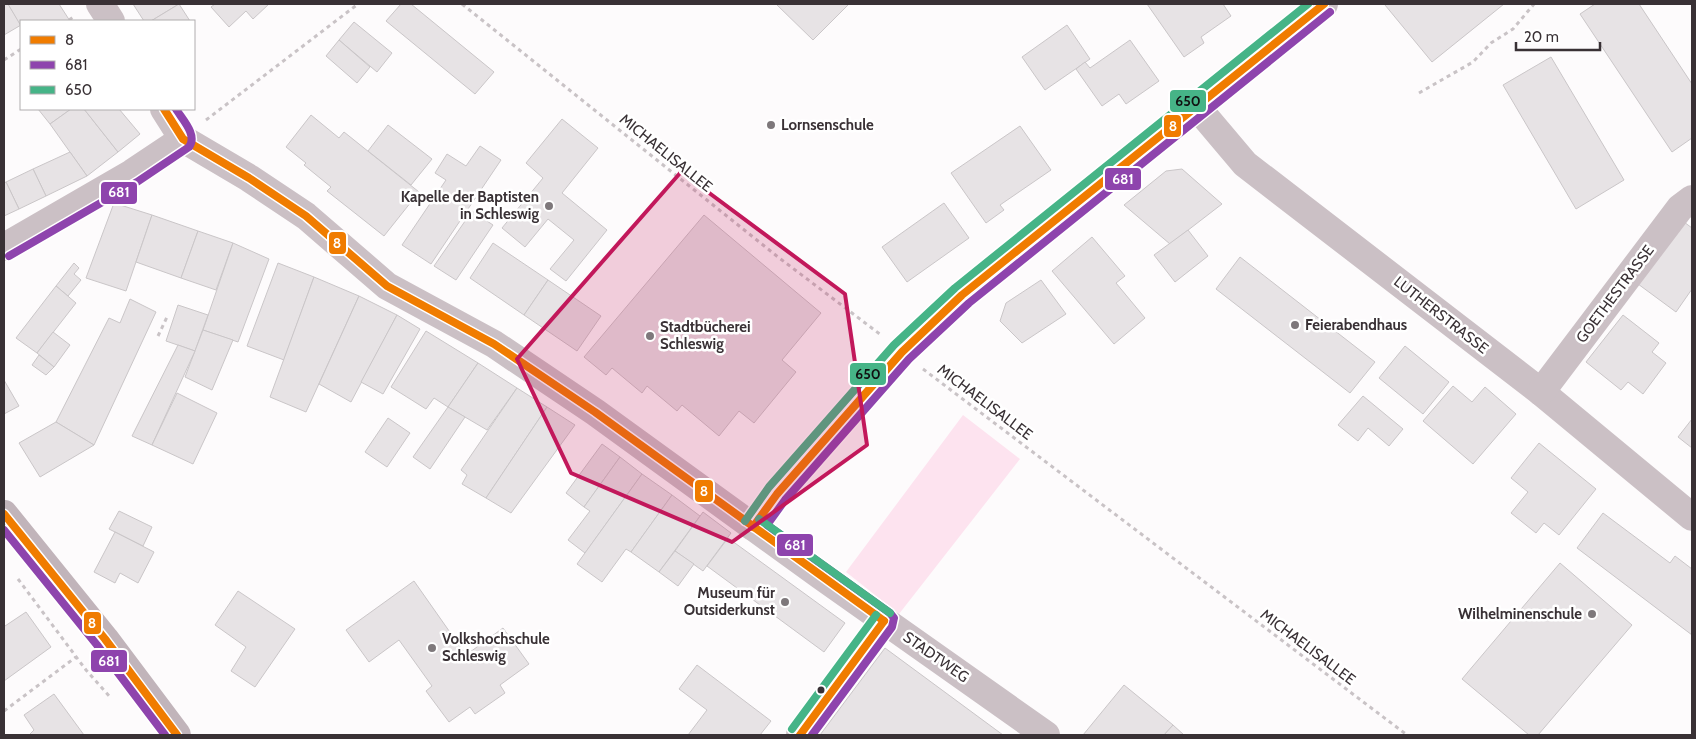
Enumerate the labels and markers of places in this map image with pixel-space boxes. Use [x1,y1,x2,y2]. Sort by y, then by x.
place label: Lornsenschule [781,116,874,134]
marker: Lornsenschule [765,119,777,131]
place label: Kapelle der Baptisten in Schleswig [401,188,539,223]
marker: Kapelle der Baptisten in Schleswig [543,200,555,212]
place label: Feierabendhaus [1305,316,1407,334]
place label: Stadtbücherei Schleswig [660,318,751,353]
marker: Feierabendhaus [1289,319,1301,331]
marker: Stadtbücherei Schleswig [644,330,656,342]
place label: Museum für Outsiderkunst [684,584,775,619]
marker: Museum für Outsiderkunst [779,596,791,608]
place label: Wilhelminenschule [1458,605,1582,623]
marker: Wilhelminenschule [1586,608,1598,620]
place label: Volkshochschule Schleswig [442,630,550,665]
marker: Volkshochschule Schleswig [426,642,438,654]
unlabelled marker [816,685,826,695]

